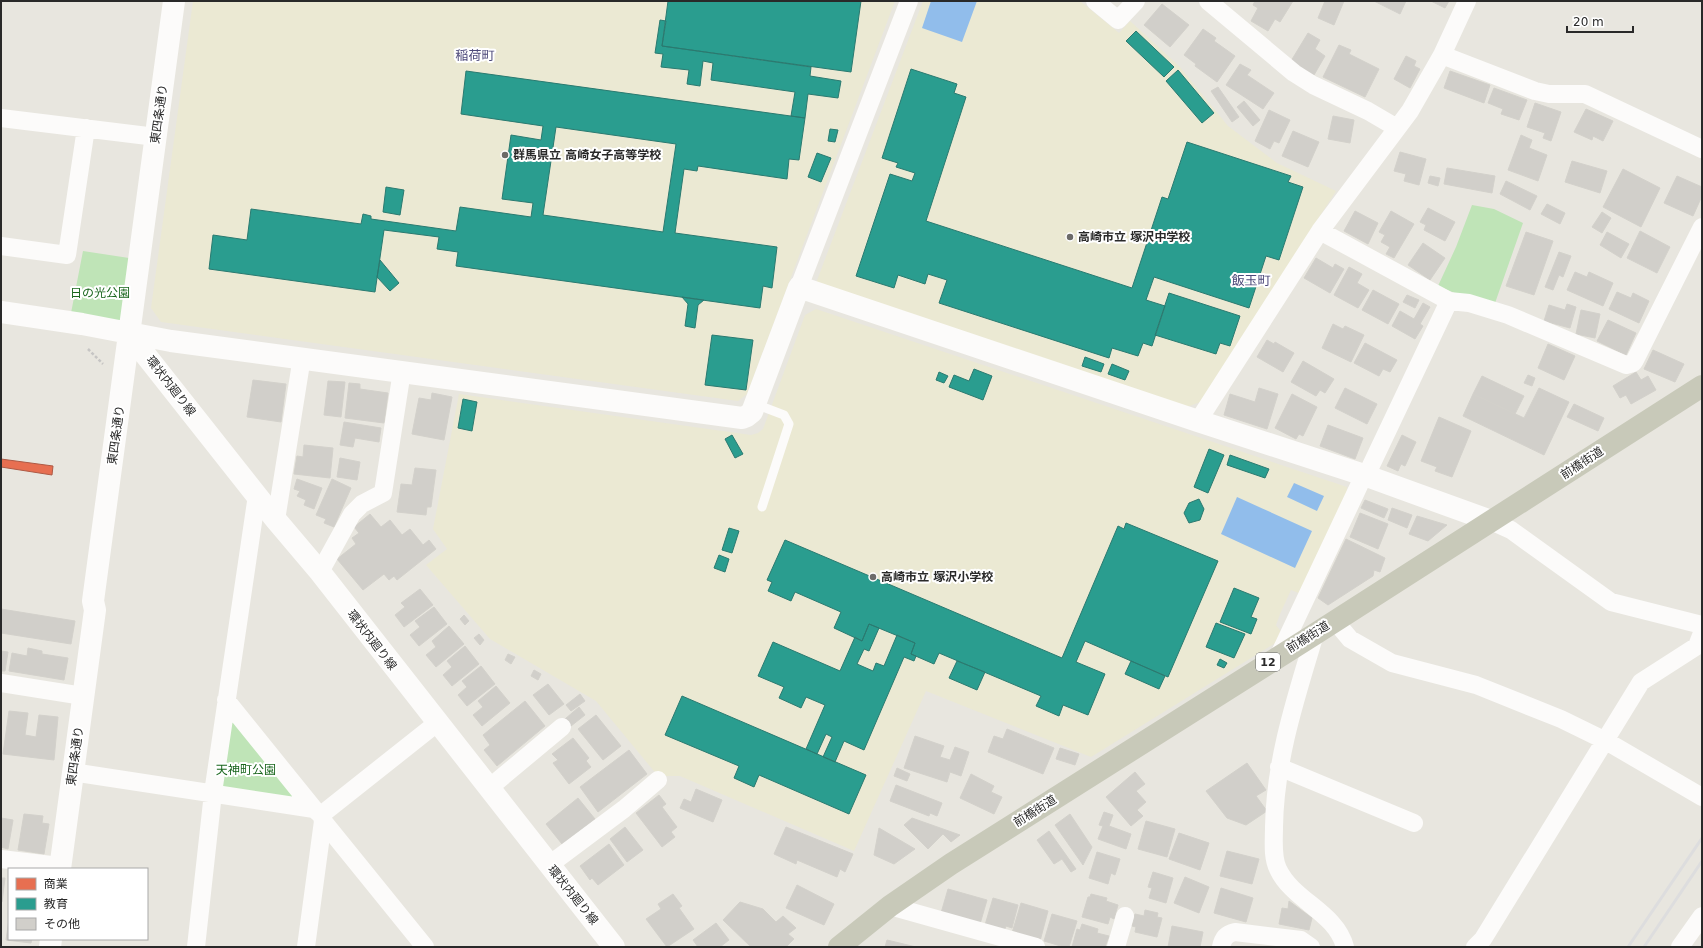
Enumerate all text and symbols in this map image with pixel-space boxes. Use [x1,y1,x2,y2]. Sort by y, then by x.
scale bar [1567,8,1633,34]
text: 20 m [1573,15,1604,29]
district label: 稲荷町 [455,48,495,63]
street label: 東四条通り [148,83,170,145]
place label: 群馬県立 高崎女子高等学校 [513,148,661,162]
marker: 群馬県立 高崎女子高等学校 [500,150,510,160]
place label: 高崎市立 塚沢中学校 [1078,230,1190,244]
marker: 高崎市立 塚沢中学校 [1065,232,1075,242]
district label: 飯玉町 [1231,273,1271,288]
park label: 日の光公園 [70,286,130,300]
street label: 環状内廻り線 [143,353,199,419]
street label: 東四条通り [105,404,127,466]
street label: 前橋街道 [1558,444,1606,482]
place label: 高崎市立 塚沢小学校 [881,570,993,584]
marker: 高崎市立 塚沢小学校 [868,572,878,582]
street label: 環状内廻り線 [344,607,400,673]
street label: 前橋街道 [1284,618,1332,656]
road number: 12 [1256,653,1280,671]
street label: 東四条通り [64,725,86,787]
park label: 天神町公園 [216,763,276,777]
street label: 前橋街道 [1011,792,1059,830]
street label: 環状内廻り線 [545,863,601,927]
legend [8,868,148,940]
text: 商業 [44,877,68,891]
text: 教育 [44,897,68,911]
text: その他 [44,917,80,931]

